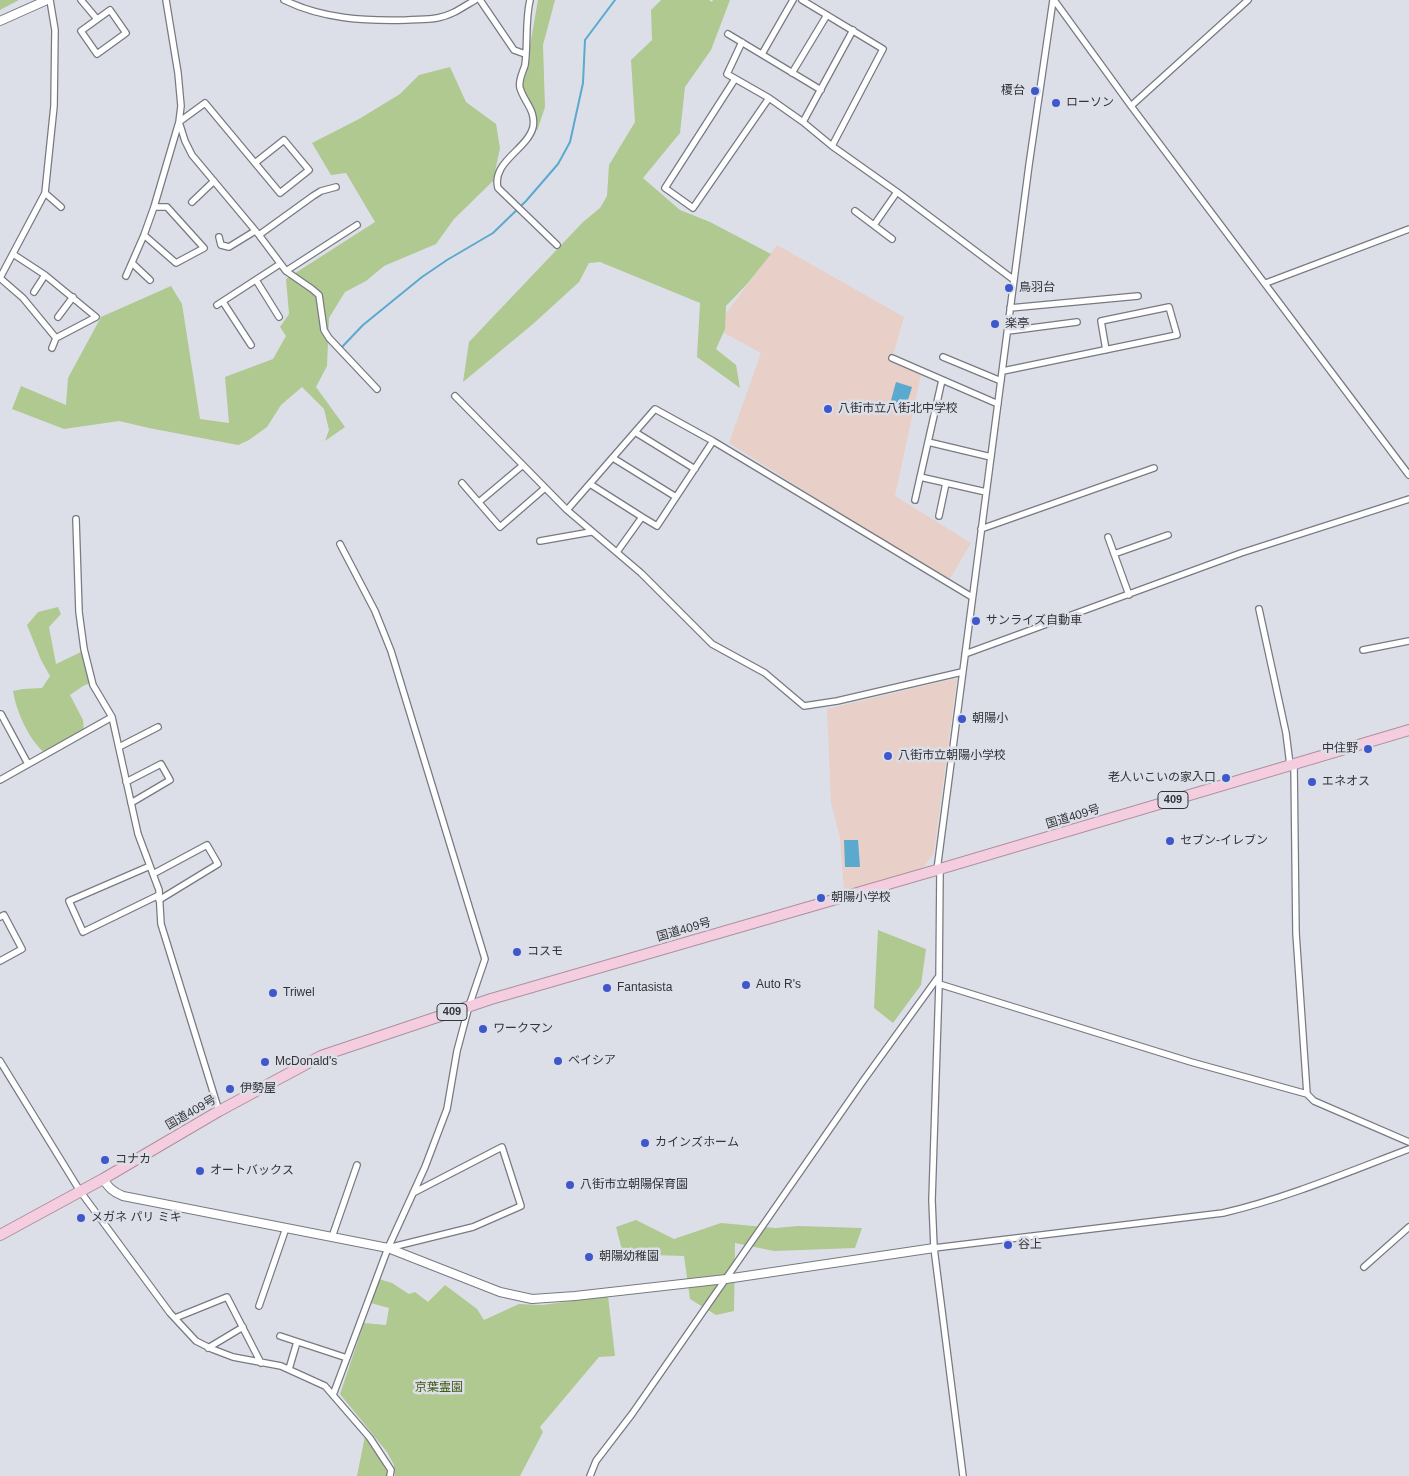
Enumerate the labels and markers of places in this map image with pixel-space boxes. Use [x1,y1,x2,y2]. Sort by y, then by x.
place label: 榎台 [1001,84,1025,98]
marker: 榎台 [1029,85,1041,97]
place label: ローソン [1066,96,1114,110]
marker: ローソン [1050,97,1062,109]
place label: 鳥羽台 [1019,281,1055,295]
marker: 鳥羽台 [1003,282,1015,294]
place label: 楽亭 [1005,317,1029,331]
marker: 楽亭 [989,318,1001,330]
place label: 八街市立八街北中学校 [838,402,958,416]
marker: 八街市立八街北中学校 [822,403,834,415]
place label: サンライズ自動車 [986,614,1082,628]
marker: サンライズ自動車 [970,615,982,627]
place label: 朝陽小 [972,712,1008,726]
marker: 朝陽小 [956,713,968,725]
place label: 中住野 [1322,742,1358,756]
marker: 中住野 [1362,743,1374,755]
place label: 八街市立朝陽小学校 [898,749,1006,763]
marker: 八街市立朝陽小学校 [882,750,894,762]
place label: 老人いこいの家入口 [1108,771,1216,785]
marker: 老人いこいの家入口 [1220,772,1232,784]
place label: エネオス [1322,775,1370,789]
marker: エネオス [1306,776,1318,788]
place label: セブン-イレブン [1180,834,1268,848]
marker: セブン-イレブン [1164,835,1176,847]
place label: 朝陽小学校 [831,891,891,905]
marker: 朝陽小学校 [815,892,827,904]
place label: コスモ [527,945,563,959]
marker: コスモ [511,946,523,958]
place label: Auto R's [756,978,801,992]
marker: Auto R's [740,979,752,991]
place label: Fantasista [617,981,672,995]
marker: Fantasista [601,982,613,994]
place label: Triwel [283,986,315,1000]
marker: Triwel [267,987,279,999]
place label: ワークマン [493,1022,553,1036]
marker: ワークマン [477,1023,489,1035]
place label: ベイシア [568,1054,616,1068]
place label: McDonald's [275,1055,337,1069]
marker: ベイシア [552,1055,564,1067]
marker: McDonald's [259,1056,271,1068]
place label: 伊勢屋 [240,1082,276,1096]
marker: 伊勢屋 [224,1083,236,1095]
place label: カインズホーム [655,1136,739,1150]
marker: カインズホーム [639,1137,651,1149]
place label: コナカ [115,1153,151,1167]
marker: コナカ [99,1154,111,1166]
place label: オートバックス [210,1164,294,1178]
marker: オートバックス [194,1165,206,1177]
place label: 八街市立朝陽保育園 [580,1178,688,1192]
marker: 八街市立朝陽保育園 [564,1179,576,1191]
place label: メガネ パリ ミキ [91,1211,182,1225]
marker: メガネ パリ ミキ [75,1212,87,1224]
place label: 谷上 [1018,1238,1042,1252]
marker: 谷上 [1002,1239,1014,1251]
place label: 朝陽幼稚園 [599,1250,659,1264]
marker: 朝陽幼稚園 [583,1251,595,1263]

